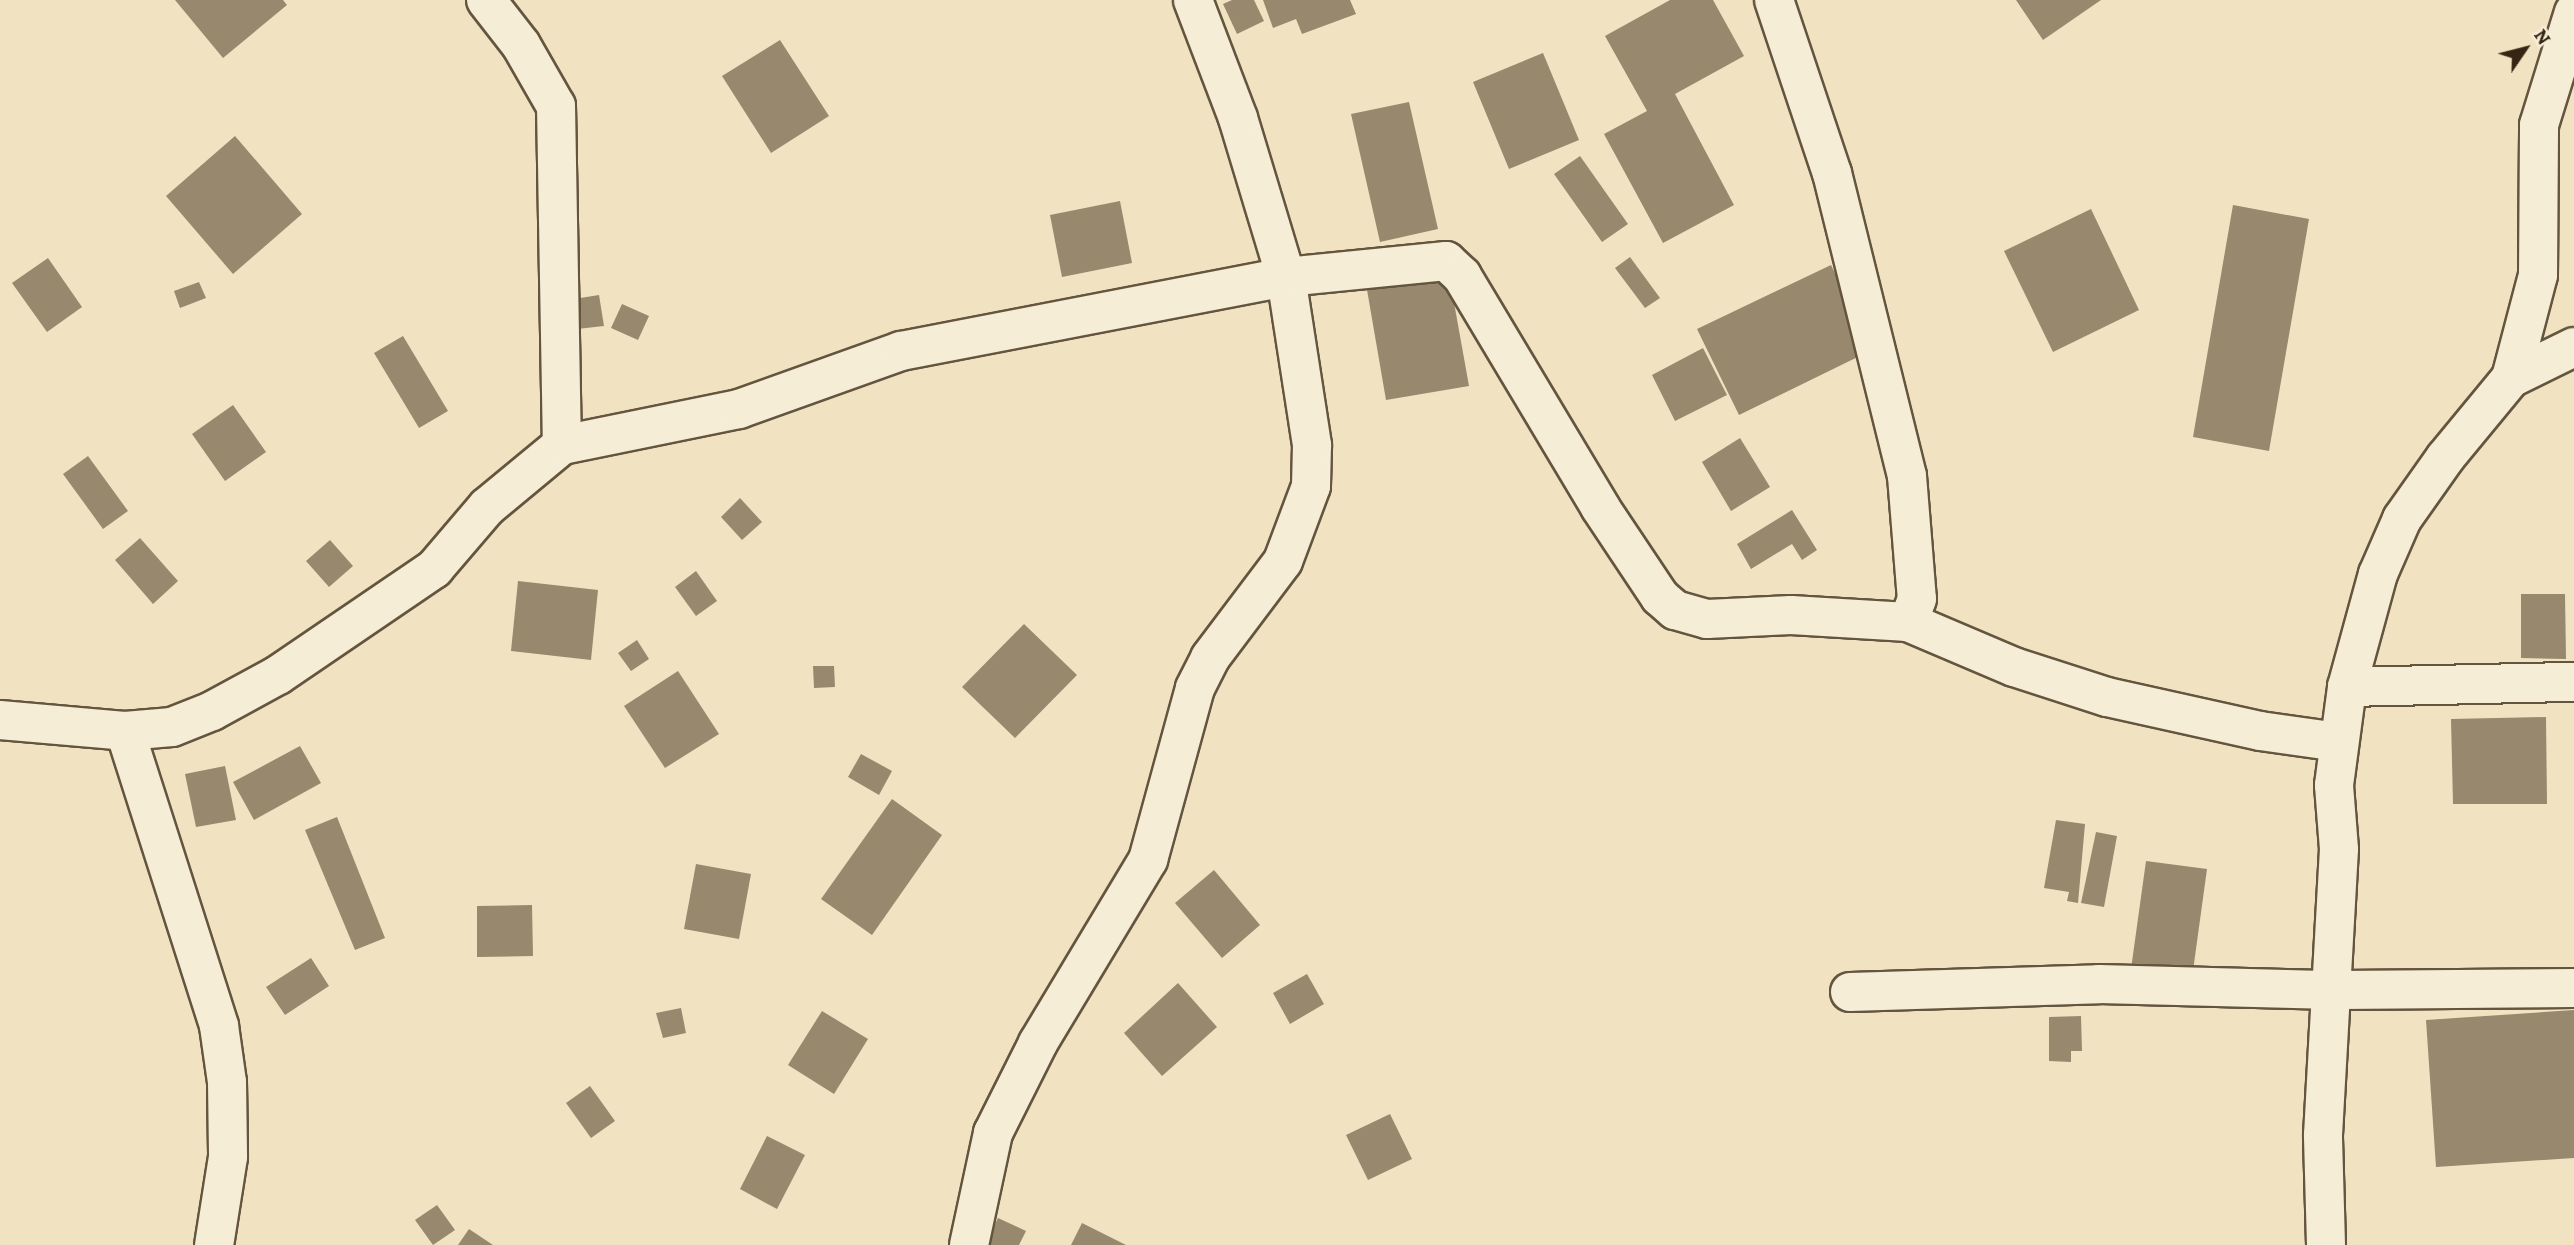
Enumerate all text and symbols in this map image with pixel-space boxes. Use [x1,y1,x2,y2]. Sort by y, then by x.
north arrow [2490,14,2560,84]
text: N [2528,24,2557,50]

